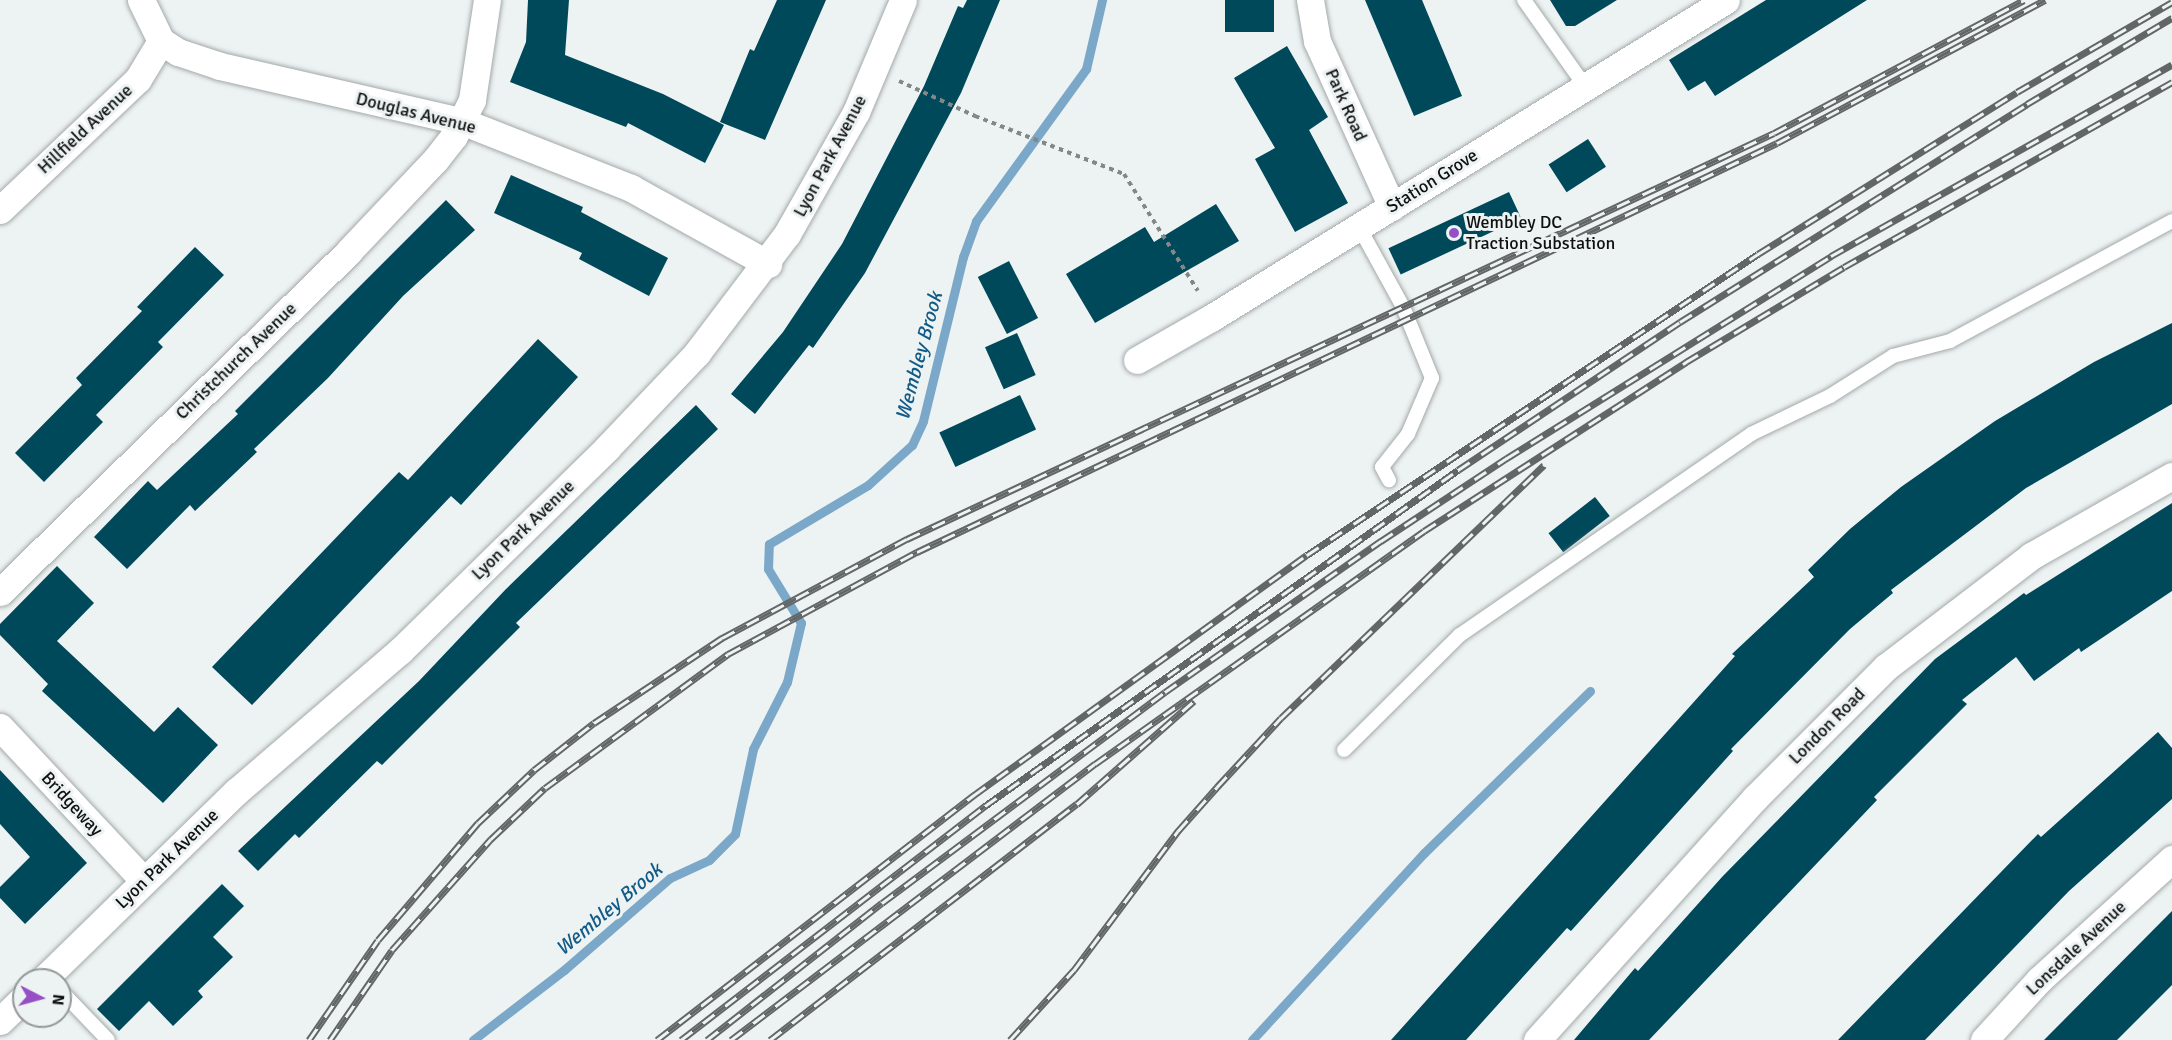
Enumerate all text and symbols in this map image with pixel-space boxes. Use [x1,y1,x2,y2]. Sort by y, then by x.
street label: Park Road [1320,65,1372,145]
street label: Hillfield Avenue [33,80,137,178]
street label: Douglas Avenue [354,88,478,138]
street label: Lyon Park Avenue [789,91,871,221]
street label: Station Grove [1382,144,1482,218]
place label: Wembley DC Traction Substation [1466,212,1615,254]
marker: Wembley DC Traction Substation [1447,226,1461,240]
water label: Wembley Brook [890,289,948,423]
street label: Christchurch Avenue [171,298,301,424]
street label: Lyon Park Avenue [467,475,579,585]
street label: London Road [1784,683,1870,769]
street label: Bridgeway [37,767,107,841]
street label: Lyon Park Avenue [111,804,223,914]
water label: Wembley Brook [551,858,667,960]
street label: Lonsdale Avenue [2021,896,2131,1000]
north arrow [12,968,72,1028]
text: N [47,993,68,1006]

